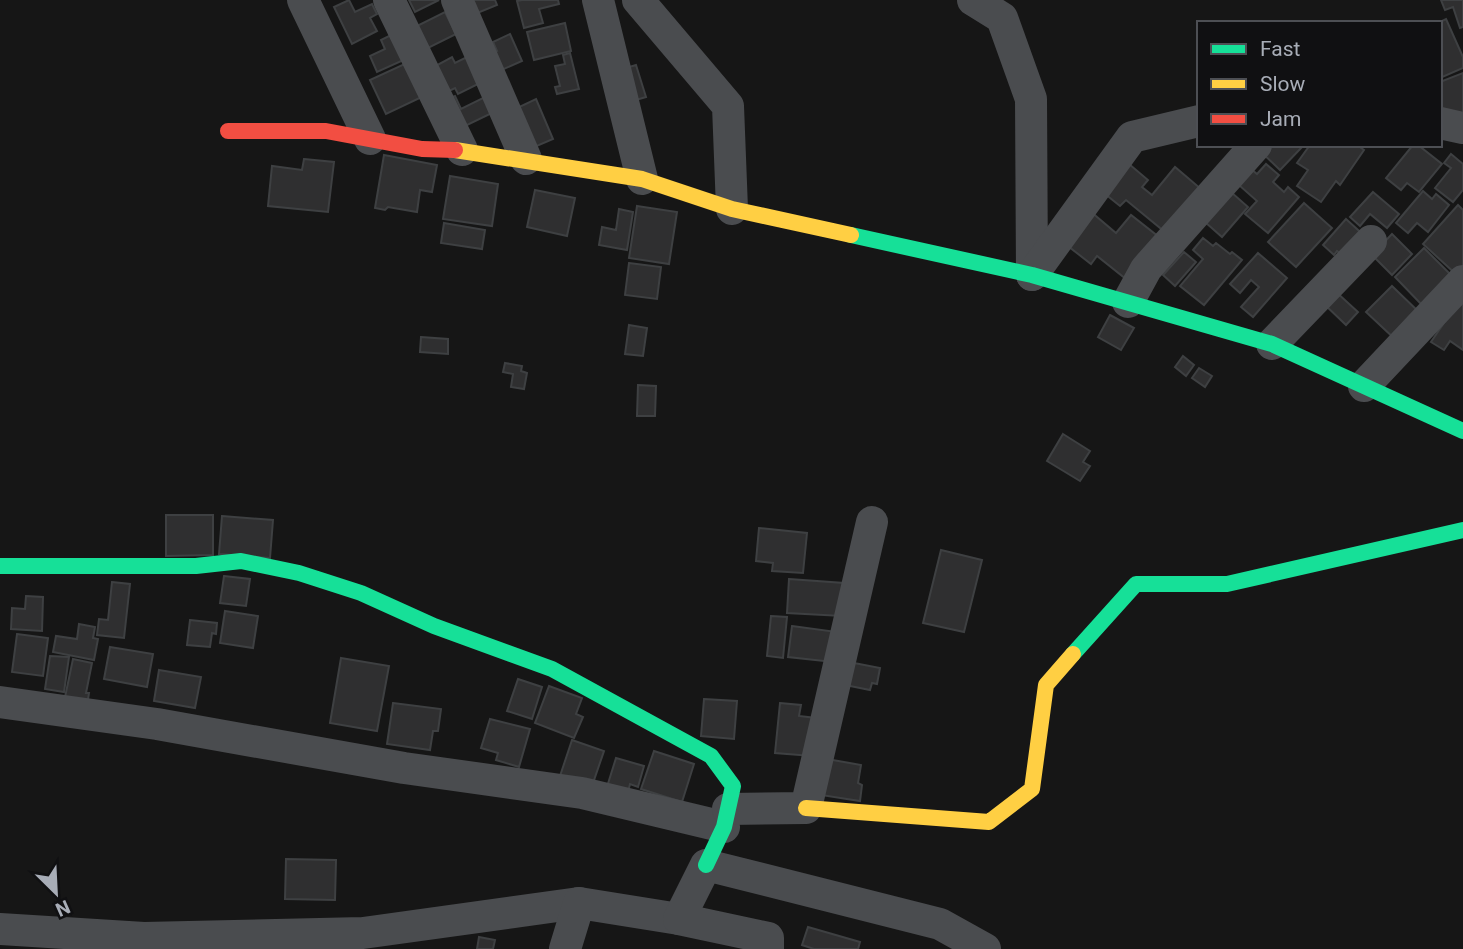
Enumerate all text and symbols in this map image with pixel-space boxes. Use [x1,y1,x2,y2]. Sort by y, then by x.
legend [1197,21,1442,147]
text: Fast [1260,37,1301,61]
text: Slow [1260,72,1306,96]
text: Jam [1260,107,1301,131]
north arrow [21,858,91,928]
text: N [52,895,74,921]

